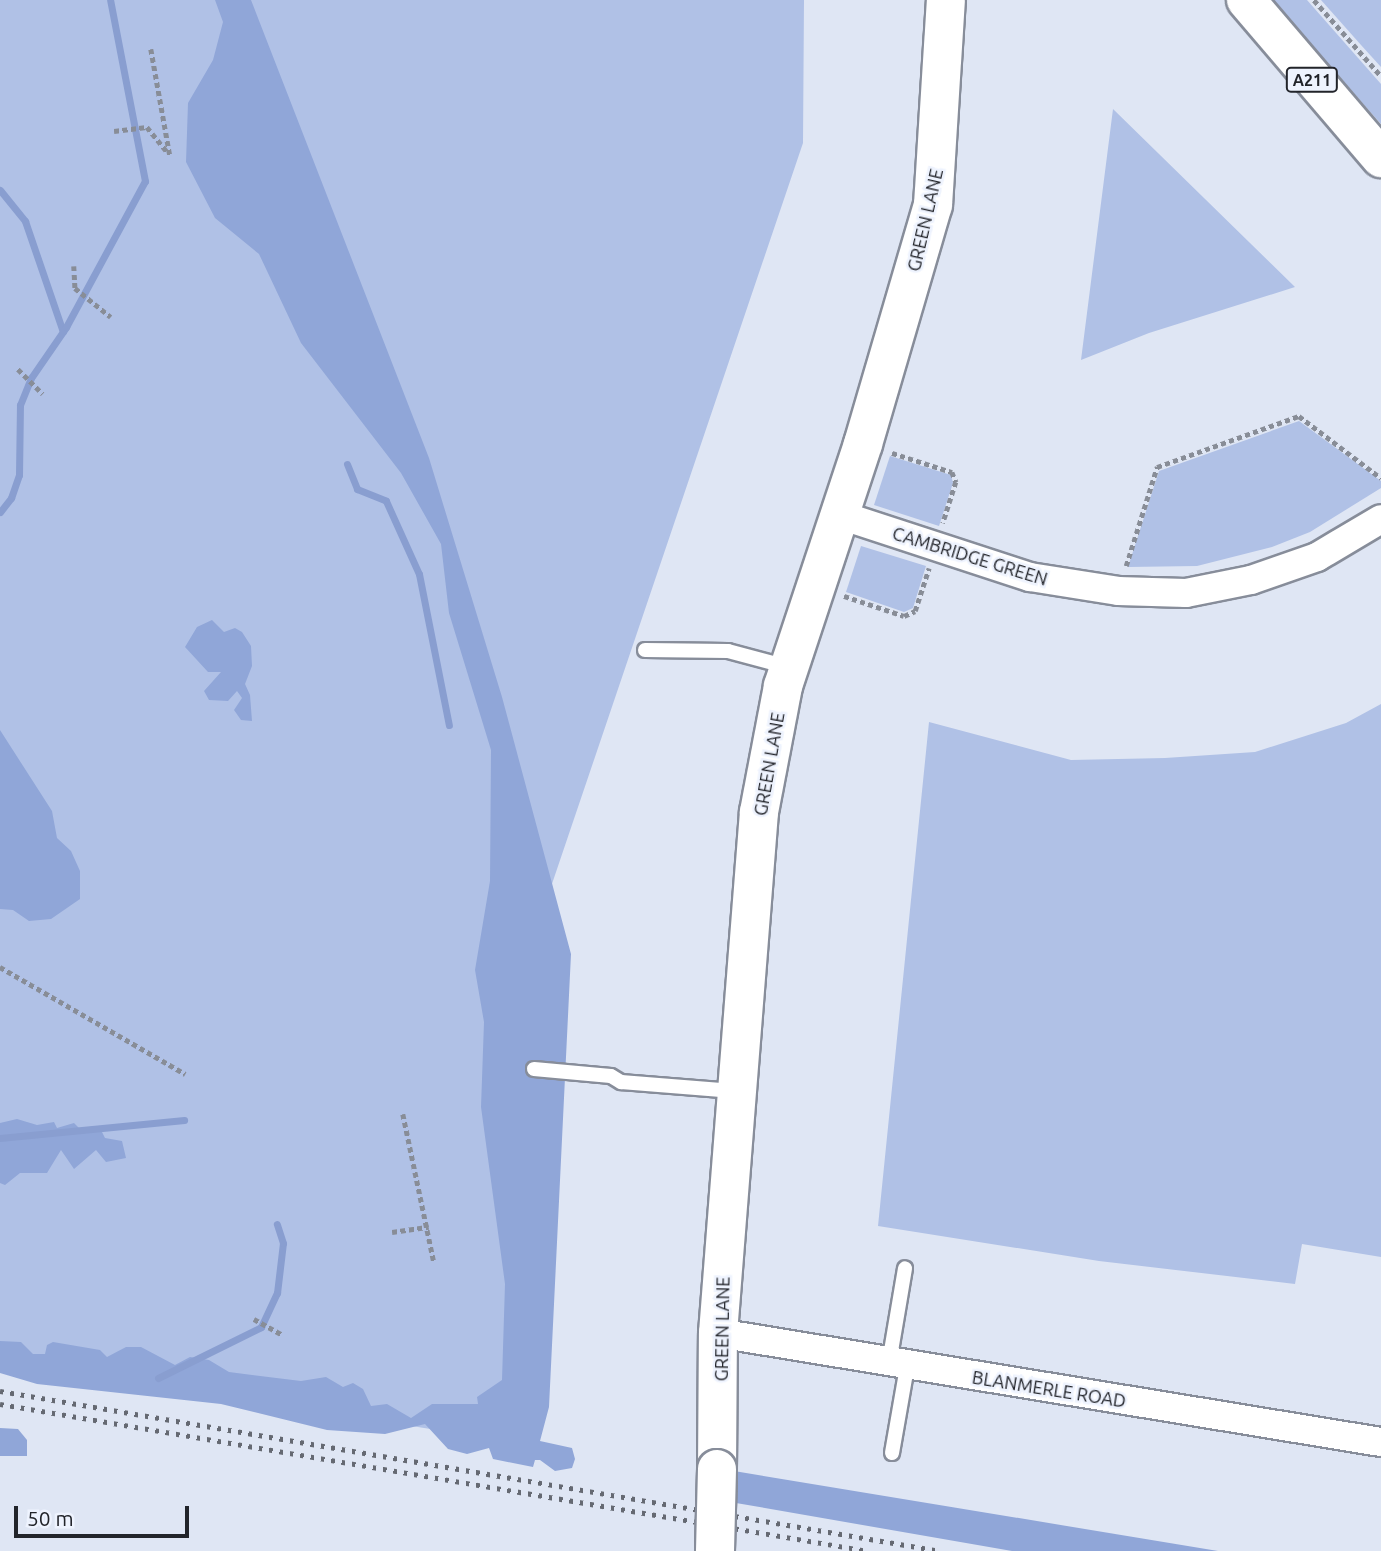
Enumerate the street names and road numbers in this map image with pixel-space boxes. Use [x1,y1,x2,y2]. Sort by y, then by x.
road number: A211 [1286,68,1338,92]
street label: GREEN LANE [903,167,947,273]
street label: CAMBRIDGE GREEN [890,522,1050,590]
street label: GREEN LANE [749,711,789,817]
street label: GREEN LANE [710,1276,734,1382]
street label: BLANMERLE ROAD [971,1366,1127,1412]

